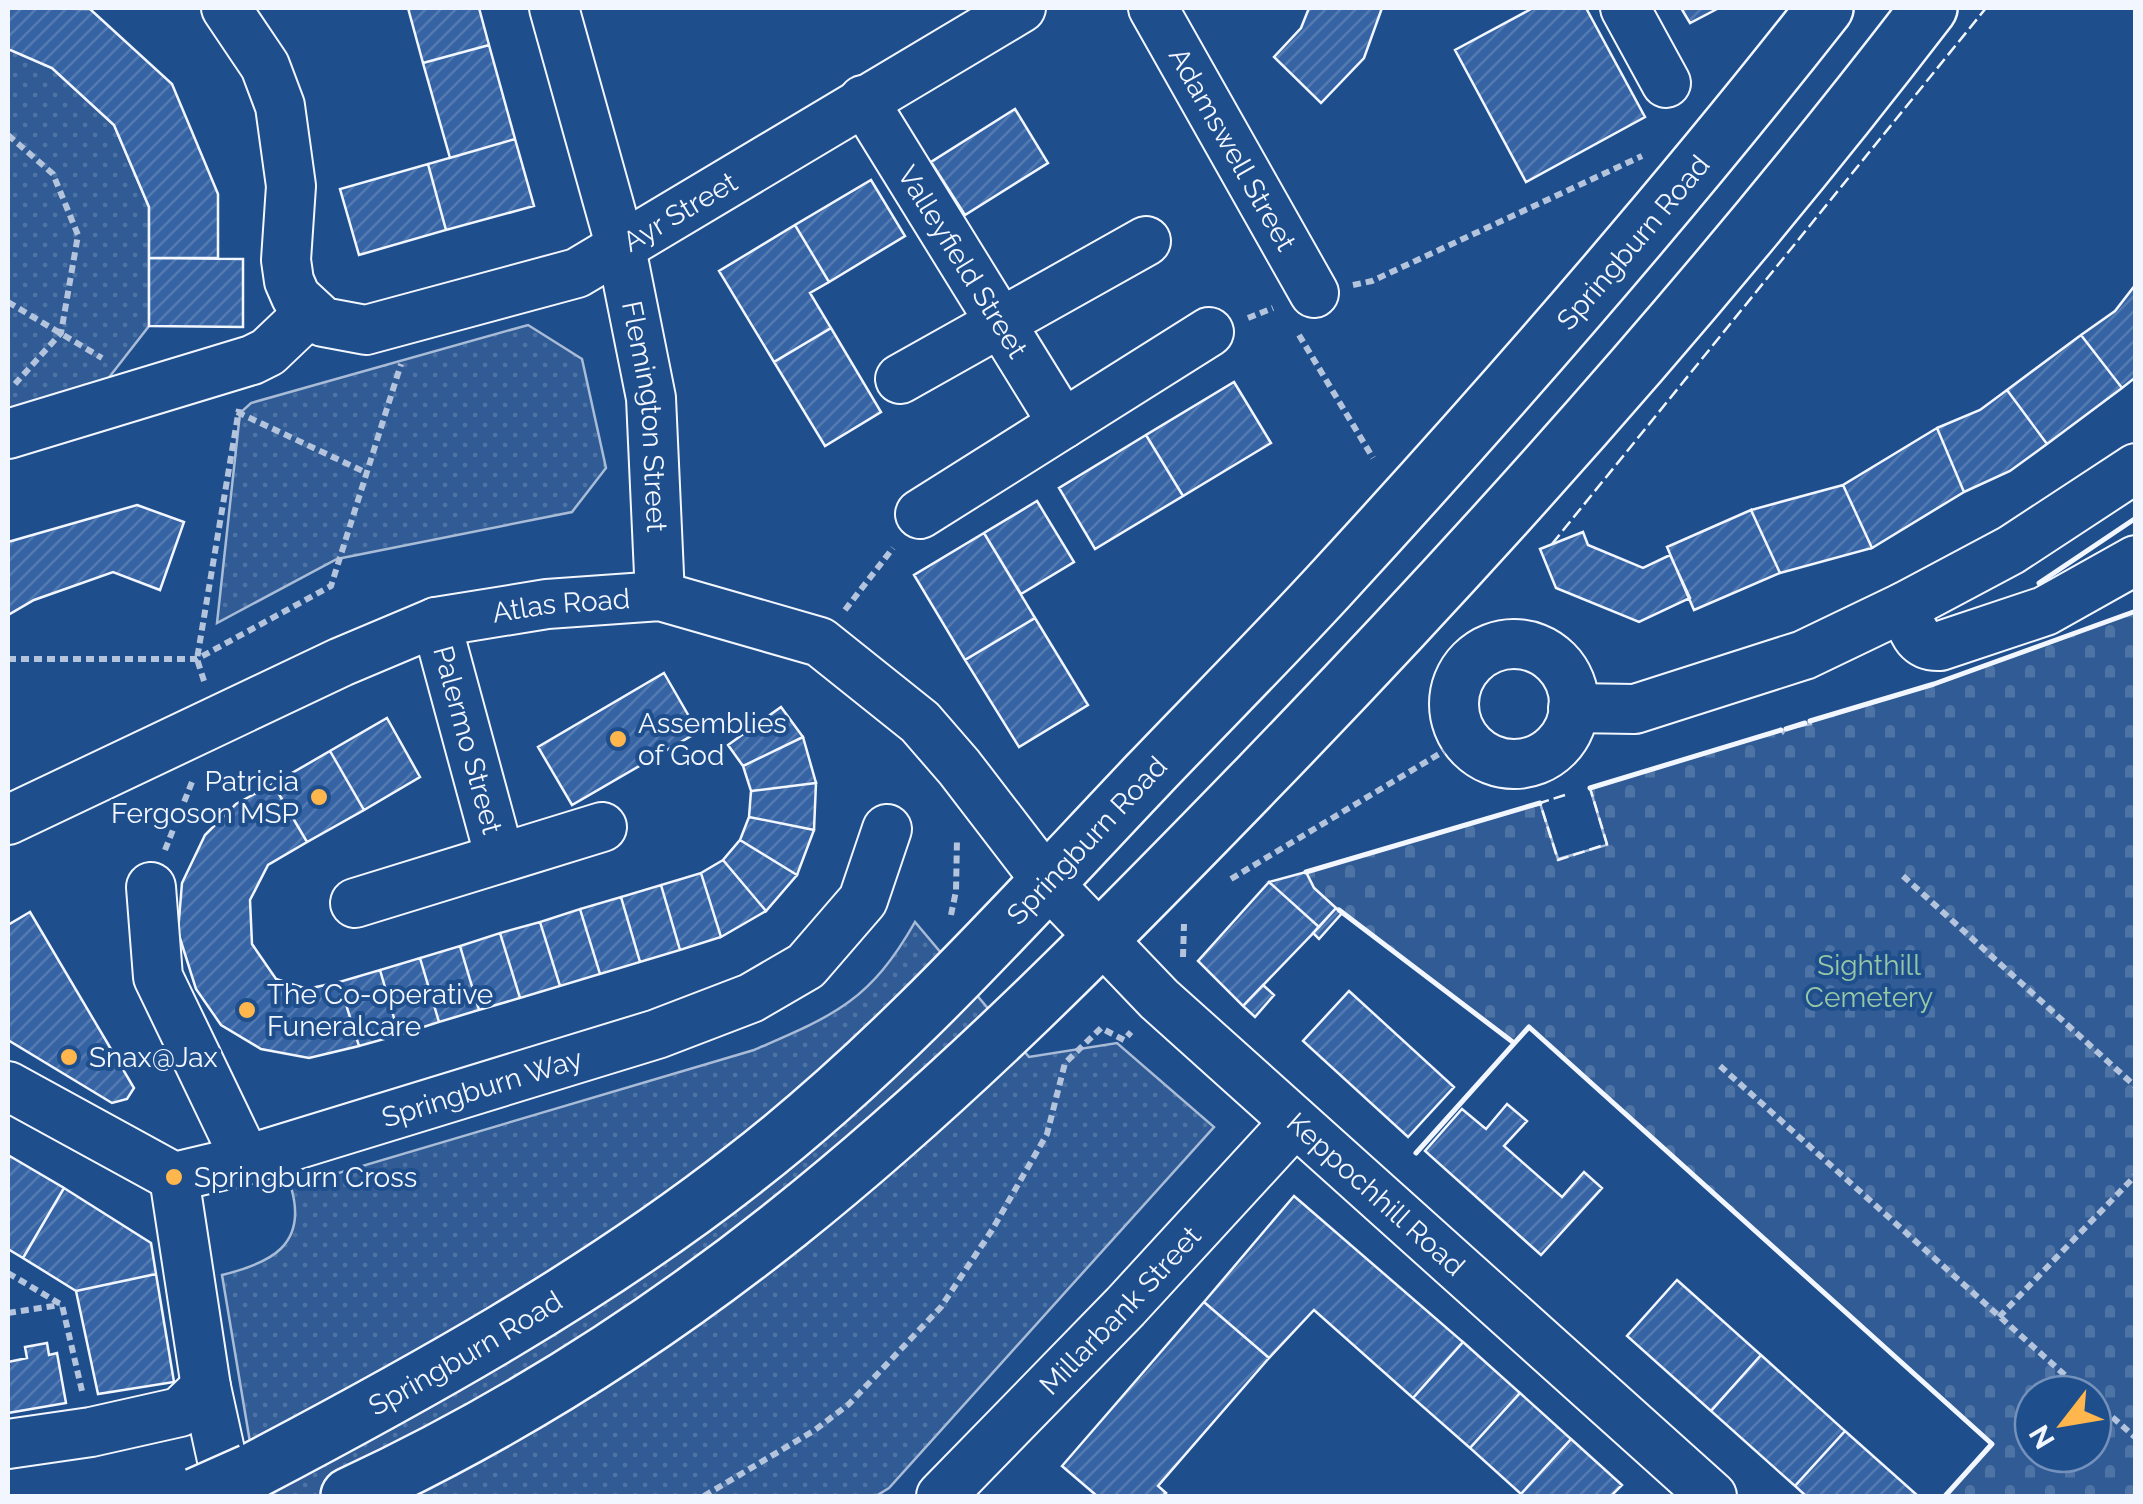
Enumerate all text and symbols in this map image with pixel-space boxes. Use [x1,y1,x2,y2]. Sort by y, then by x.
street label: Adamswell Street [1162,42,1303,257]
street label: Springburn Road [1550,149,1716,337]
street label: Valleyfield Street [891,160,1034,365]
street label: Ayr Street [617,165,744,259]
street label: Flemington Street [615,298,673,534]
street label: Atlas Road [490,582,631,630]
street label: Palermo Street [426,642,509,838]
place label: Assemblies of God [638,707,787,772]
marker: Assemblies of God [607,728,629,750]
street label: Springburn Road [1000,750,1174,931]
place label: Patricia Fergoson MSP [111,765,299,830]
marker: Patricia Fergoson MSP [308,786,330,808]
park label: Sighthill Cemetery [1805,949,1933,1014]
place label: The Co-operative Funeralcare [267,978,493,1043]
marker: The Co-operative Funeralcare [236,999,258,1021]
place label: Snax@Jax [89,1041,218,1074]
street label: Springburn Way [378,1042,586,1134]
marker: Snax@Jax [58,1046,80,1068]
street label: Keppochhill Road [1280,1106,1471,1283]
place label: Springburn Cross [194,1161,417,1194]
marker: Springburn Cross [163,1166,185,1188]
street label: Millarbank Street [1033,1219,1208,1402]
street label: Springburn Road [363,1284,568,1423]
north arrow [2013,1374,2113,1474]
text: N [2022,1419,2062,1454]

